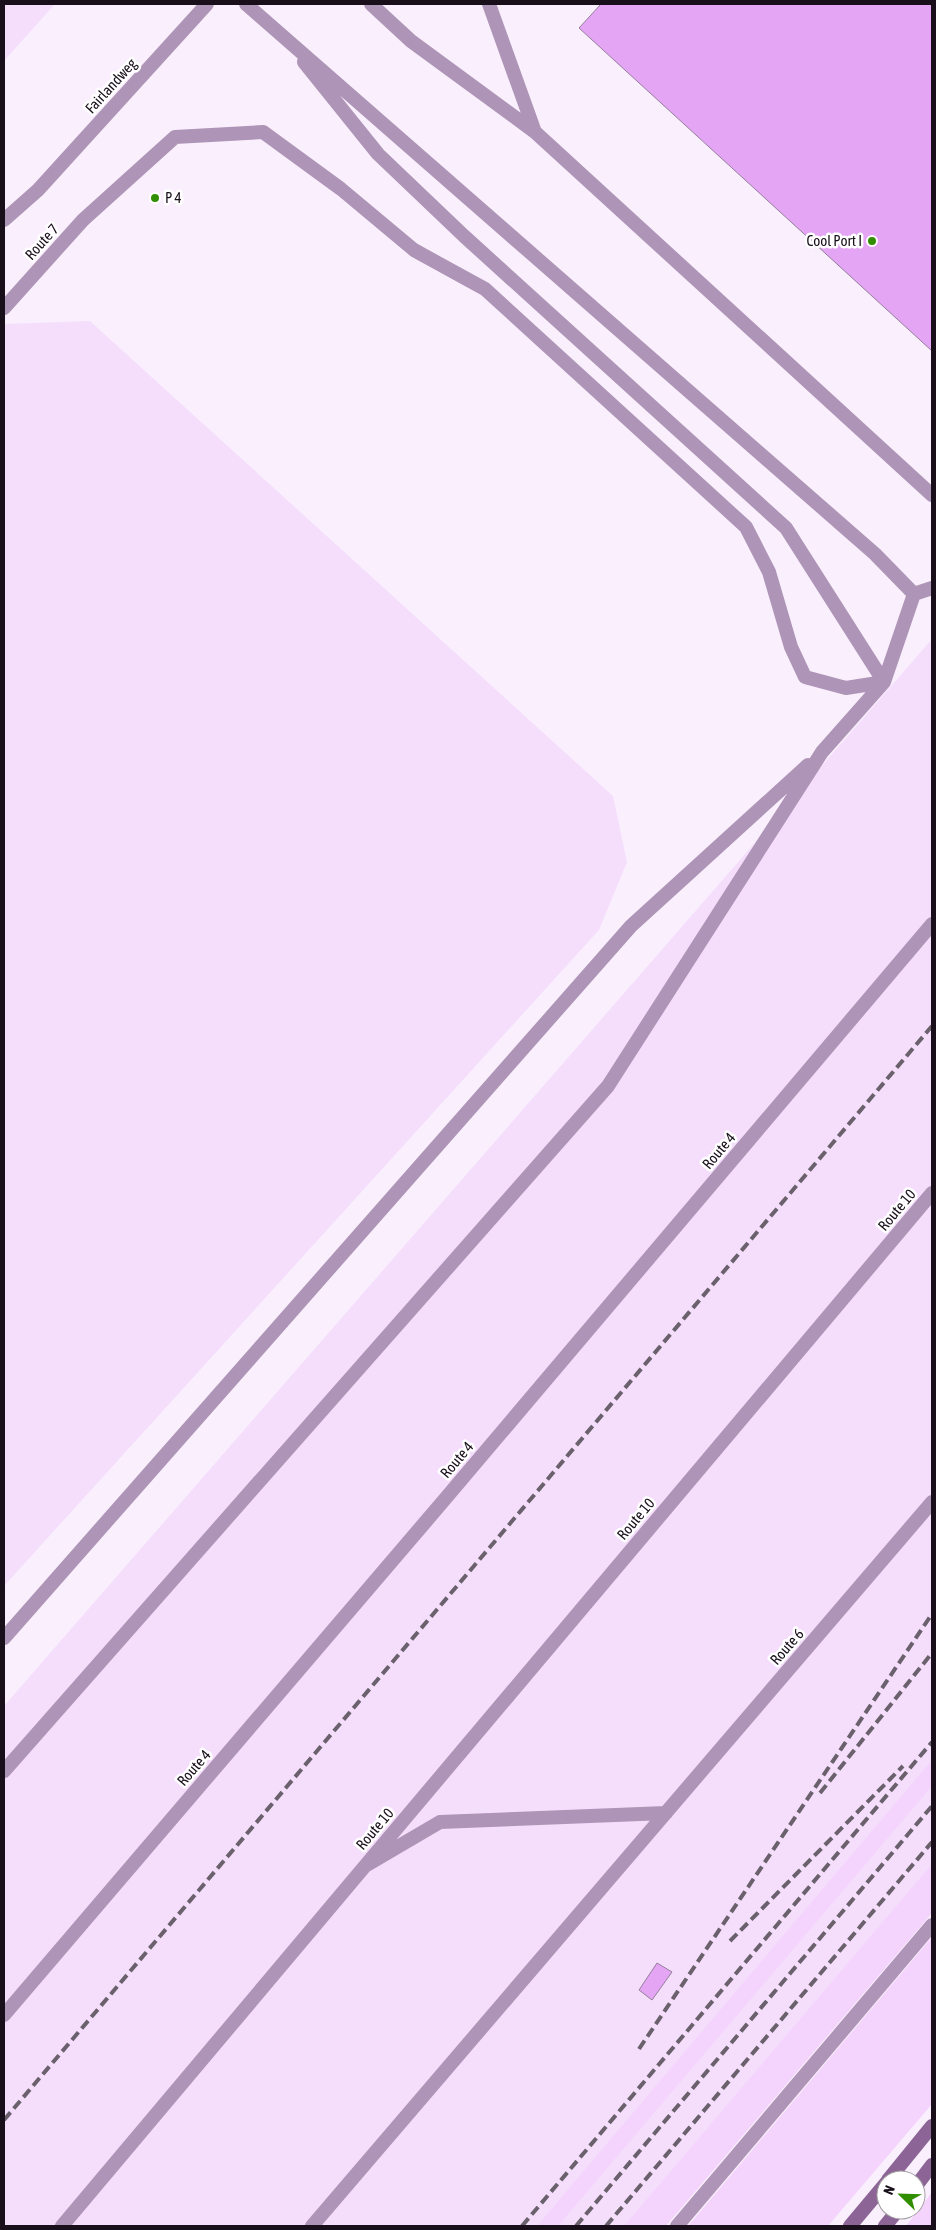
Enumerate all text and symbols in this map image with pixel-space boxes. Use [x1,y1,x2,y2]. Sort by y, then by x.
street label: Fairlandweg [82,54,140,117]
place label: P 4 [165,189,181,206]
marker: P 4 [149,192,161,204]
street label: Route 7 [21,220,62,263]
place label: Cool Port I [806,232,862,249]
marker: Cool Port I [866,235,878,247]
street label: Route 4 [699,1129,739,1172]
street label: Route 10 [874,1185,919,1234]
street label: Route 4 [437,1438,477,1481]
street label: Route 10 [613,1494,658,1543]
street label: Route 6 [766,1625,807,1668]
street label: Route 4 [173,1746,214,1789]
street label: Route 10 [352,1804,397,1853]
north arrow [876,2170,926,2220]
text: N [880,2183,898,2197]

